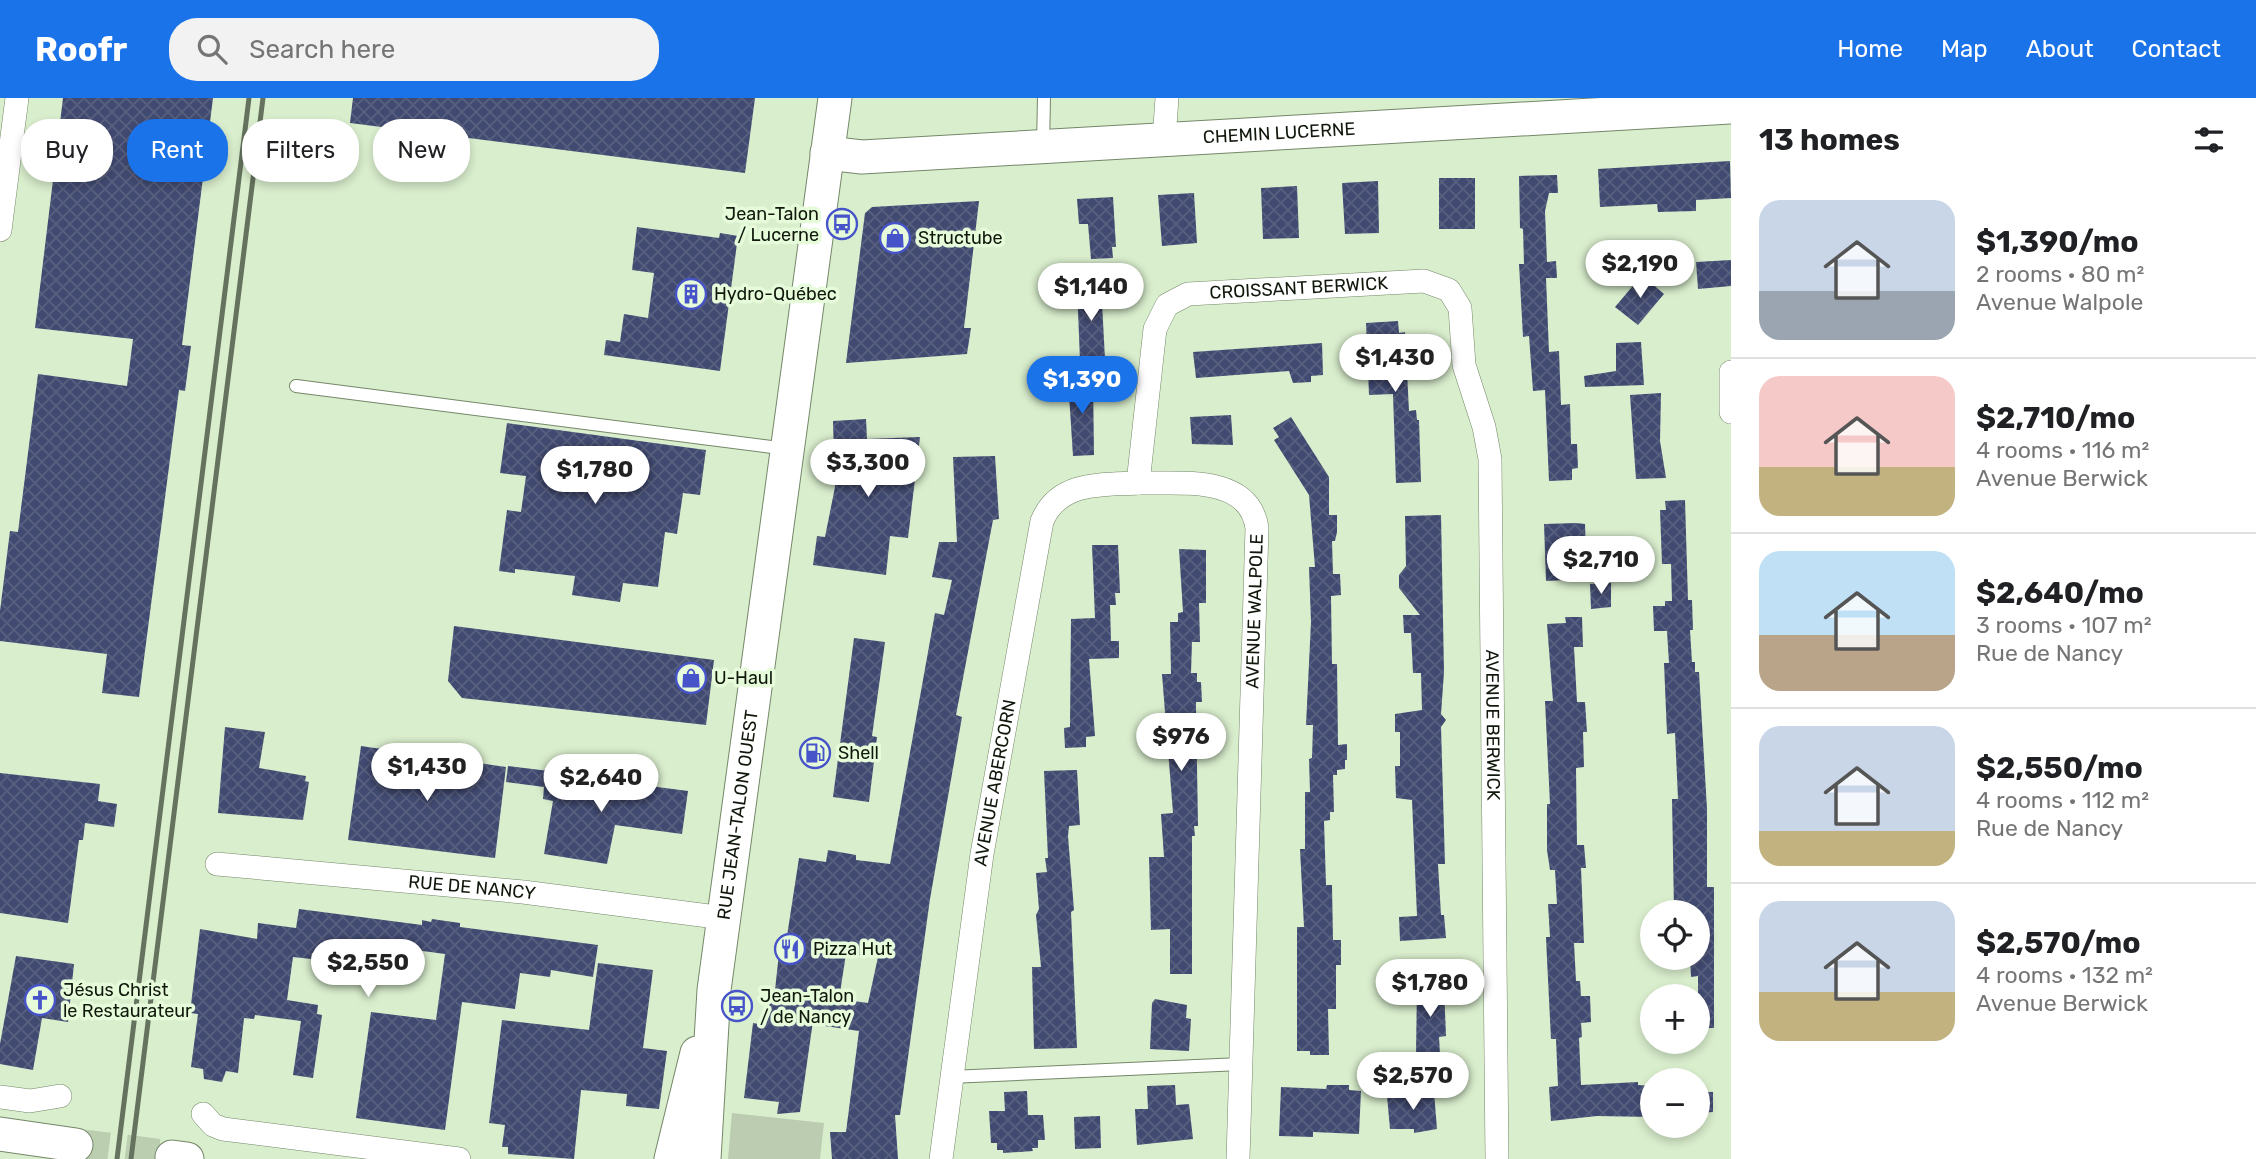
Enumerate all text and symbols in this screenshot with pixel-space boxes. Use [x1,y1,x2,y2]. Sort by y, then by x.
search box [169,18,659,81]
text: Roofr [35,30,127,69]
icon: search [193,30,231,68]
text: Search here [249,34,395,65]
text: Home [1837,35,1903,63]
text: Map [1941,35,1988,63]
text: About [2026,35,2094,63]
text: Contact [2132,35,2221,63]
street label: CHEMIN LUCERNE [1202,118,1356,148]
chip: Buy [21,119,113,182]
chip: Rent [127,119,228,182]
chip: Filters [242,119,359,182]
chip: New [373,119,470,182]
icon: filters [2190,121,2228,159]
text: 13 homes [1759,122,1900,158]
place label: Jean-Talon / Lucerne [725,203,819,246]
bus stop icon: Jean-Talon / Lucerne [825,207,859,241]
shop icon: Structube [878,221,912,255]
text: $1,390/mo [1976,224,2139,260]
place label: Structube [918,227,1003,249]
icon: home [1815,228,1899,312]
pin: $2,190 [1583,240,1697,300]
text: $2,190 [1601,249,1679,277]
text: 2 rooms · 80 m² [1976,260,2144,288]
pin: $1,140 [1034,264,1148,323]
text: $1,140 [1054,272,1128,300]
street label: CROISSANT BERWICK [1209,272,1389,304]
building icon: Hydro-Québec [674,277,708,311]
place label: Hydro-Québec [714,283,837,305]
text: Avenue Walpole [1976,288,2143,316]
pin: $1,430 [1338,334,1452,394]
text: $1,430 [1355,343,1435,371]
pin: $1,390 [1025,356,1139,416]
text: $1,390 [1043,365,1121,393]
text: $2,710/mo [1976,400,2135,436]
icon: home [1815,404,1899,488]
text: 4 rooms · 116 m² [1976,436,2149,464]
pin: $3,300 [811,440,925,499]
pin: $1,780 [538,446,652,506]
text: $3,300 [826,448,910,476]
text: $1,780 [557,455,633,483]
text: Avenue Berwick [1976,464,2148,492]
street label: AVENUE WALPOLE [1241,533,1268,689]
pin: $2,710 [1544,536,1658,596]
text: $2,710 [1563,545,1639,573]
text: $2,640/mo [1976,575,2144,611]
icon: home [1815,579,1899,663]
text: 3 rooms · 107 m² [1976,611,2152,639]
text: Rue de Nancy [1976,639,2123,667]
street label: AVENUE BERWICK [1481,649,1504,801]
shop icon: U-Haul [674,661,708,695]
place label: U-Haul [714,667,773,689]
street label: AVENUE ABERCORN [969,698,1021,868]
street label: RUE JEAN-TALON OUEST [713,709,763,921]
pin: $976 [1140,714,1222,773]
text: $976 [1152,722,1210,750]
fuel station icon: Shell [798,736,832,770]
place label: Shell [838,742,879,764]
pin: $1,430 [370,744,484,803]
text: $2,550/mo [1976,750,2143,786]
text: $1,430 [387,752,467,780]
pin: $2,640 [544,754,658,814]
icon: home [1815,754,1899,838]
text: $2,640 [560,763,642,791]
text: 4 rooms · 112 m² [1976,786,2149,814]
text: Rue de Nancy [1976,814,2123,842]
street label: RUE DE NANCY [407,871,537,905]
map controls [1640,900,1710,1138]
button: locate [1640,900,1710,970]
text: $2,570/mo [1976,925,2141,961]
icon: home [1815,929,1899,1013]
restaurant icon: Pizza Hut [773,932,807,966]
place label: Pizza Hut [813,938,892,960]
pin: $2,550 [311,940,425,999]
text: $2,550 [327,948,409,976]
pin: $1,780 [1373,960,1487,1019]
text: 4 rooms · 132 m² [1976,961,2153,989]
text: $1,780 [1392,968,1468,996]
place label: Jésus Christ le Restaurateur [63,979,192,1022]
church icon: Jésus Christ le Restaurateur [23,983,57,1017]
button: + [1640,984,1710,1054]
place label: Jean-Talon / de Nancy [760,985,854,1028]
bus stop icon: Jean-Talon / de Nancy [720,989,754,1023]
text: Avenue Berwick [1976,989,2148,1017]
pin: $2,570 [1356,1052,1470,1112]
text: $2,570 [1373,1061,1453,1089]
button: − [1640,1068,1710,1138]

